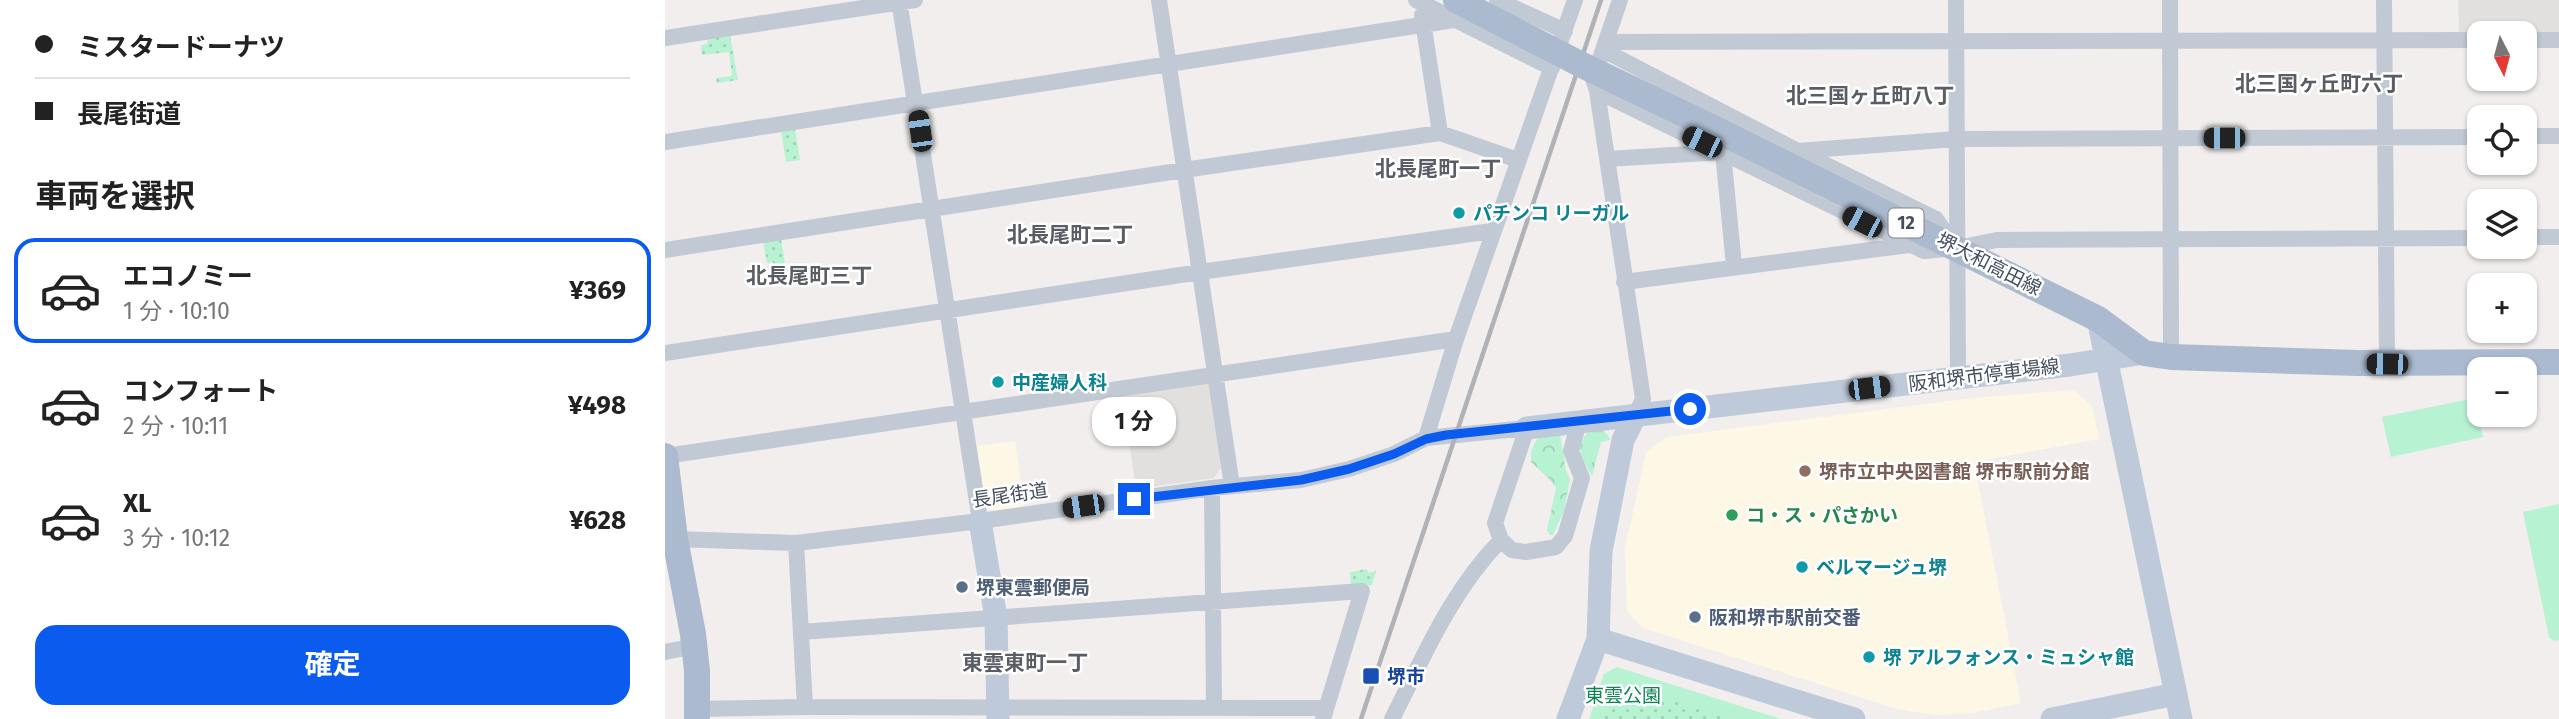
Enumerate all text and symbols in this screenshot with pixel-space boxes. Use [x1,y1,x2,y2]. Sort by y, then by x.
north arrow [2467,21,2537,91]
map controls [2467,21,2537,427]
text: ミスタードーナツ [77,32,285,63]
district label: 北三国ヶ丘町六丁 [2235,71,2403,97]
district label: 北三国ヶ丘町八丁 [1786,83,1954,109]
text: 長尾街道 [77,99,181,130]
button: locate [2467,105,2537,175]
car [907,109,934,153]
car [1679,123,1726,161]
car [2204,128,2246,149]
district label: 北長尾町一丁 [1375,156,1501,182]
text: 車両を選択 [35,177,195,215]
button: layers [2467,189,2537,259]
place label: パチンコ リーガル [1473,202,1630,225]
car [1839,203,1886,241]
marker: パチンコ リーガル [1451,205,1467,221]
road number: 12 [1889,208,1923,238]
district label: 北長尾町二丁 [1007,222,1133,248]
street label: 堺大和高田線 [1933,228,2045,300]
icon: car [39,259,102,322]
text: エコノミー [123,261,253,292]
district label: 北長尾町三丁 [746,263,872,289]
button: + [2467,273,2537,343]
text: ¥369 [569,275,626,306]
text: 1 分 · 10:10 [123,297,230,325]
car [2366,353,2409,375]
street label: 阪和堺市停車場線 [1907,354,2061,396]
button: − [2467,357,2537,427]
place label: 中産婦人科 [1012,371,1107,394]
icon: car [39,374,102,437]
marker: 中産婦人科 [990,374,1006,390]
car [1847,375,1892,401]
text: コンフォート [123,376,278,407]
text: ¥498 [568,390,626,421]
route start [1674,393,1706,425]
callout: 1 分 [1092,398,1176,447]
text: 1 分 [1114,407,1154,435]
text: 2 分 · 10:11 [123,412,228,440]
place label: 堺市立中央図書館 堺市駅前分館 [1819,460,2090,483]
marker: 堺市立中央図書館 堺市駅前分館 [1797,463,1813,479]
street label: 長尾街道 [971,478,1049,512]
route end [1118,483,1150,515]
text: XL [123,488,151,519]
icon: car [39,489,102,552]
car [1061,493,1106,519]
place label: コ・ス・パさかい [1746,504,1898,527]
text: ¥628 [569,505,626,536]
marker: コ・ス・パさかい [1724,507,1740,523]
text: 3 分 · 10:12 [123,524,230,552]
place label: ベルマージュ堺 [1816,556,1947,579]
marker: ベルマージュ堺 [1794,559,1810,575]
place label: 堺東雲郵便局 [976,576,1090,599]
marker: 堺東雲郵便局 [954,579,970,595]
place label: 阪和堺市駅前交番 [1709,606,1861,629]
marker: 阪和堺市駅前交番 [1687,609,1703,625]
button: 確定 [35,625,630,705]
place label: 堺 アルフォンス・ミュシャ館 [1883,646,2134,669]
marker: 堺 アルフォンス・ミュシャ館 [1861,649,1877,665]
district label: 東雲東町一丁 [962,650,1088,676]
place label: 堺市 [1387,665,1425,688]
marker: 堺市 [1361,666,1381,686]
park label: 東雲公園 [1585,684,1661,707]

